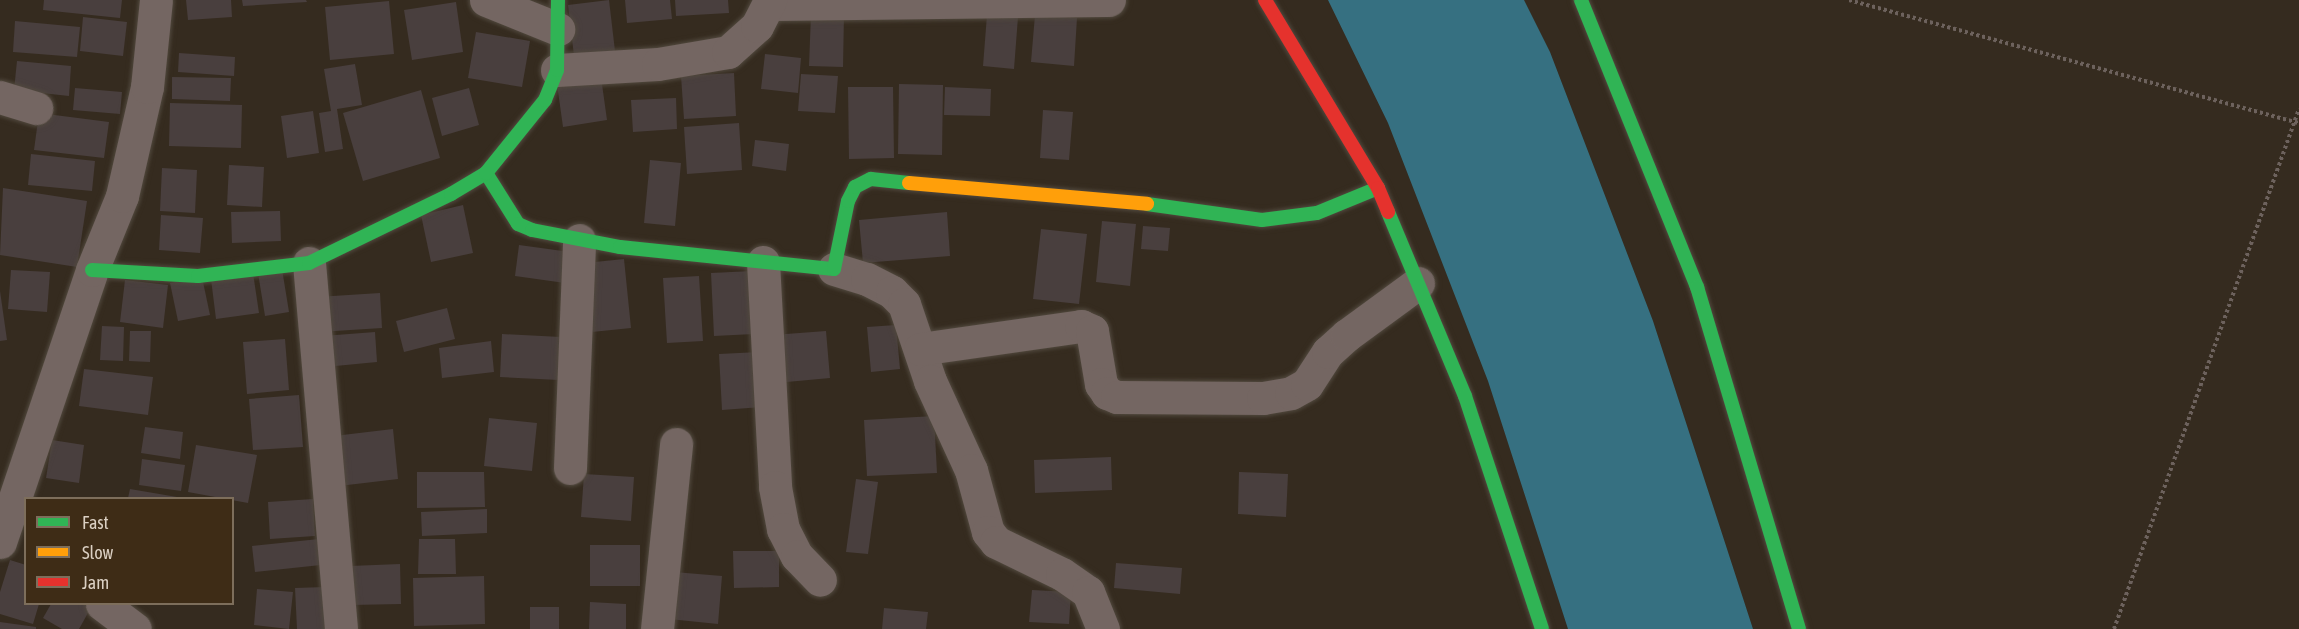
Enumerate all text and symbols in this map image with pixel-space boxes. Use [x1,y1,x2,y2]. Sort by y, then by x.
legend [24,497,234,605]
text: Fast [82,512,109,533]
text: Slow [82,542,113,563]
text: Jam [82,572,109,593]

